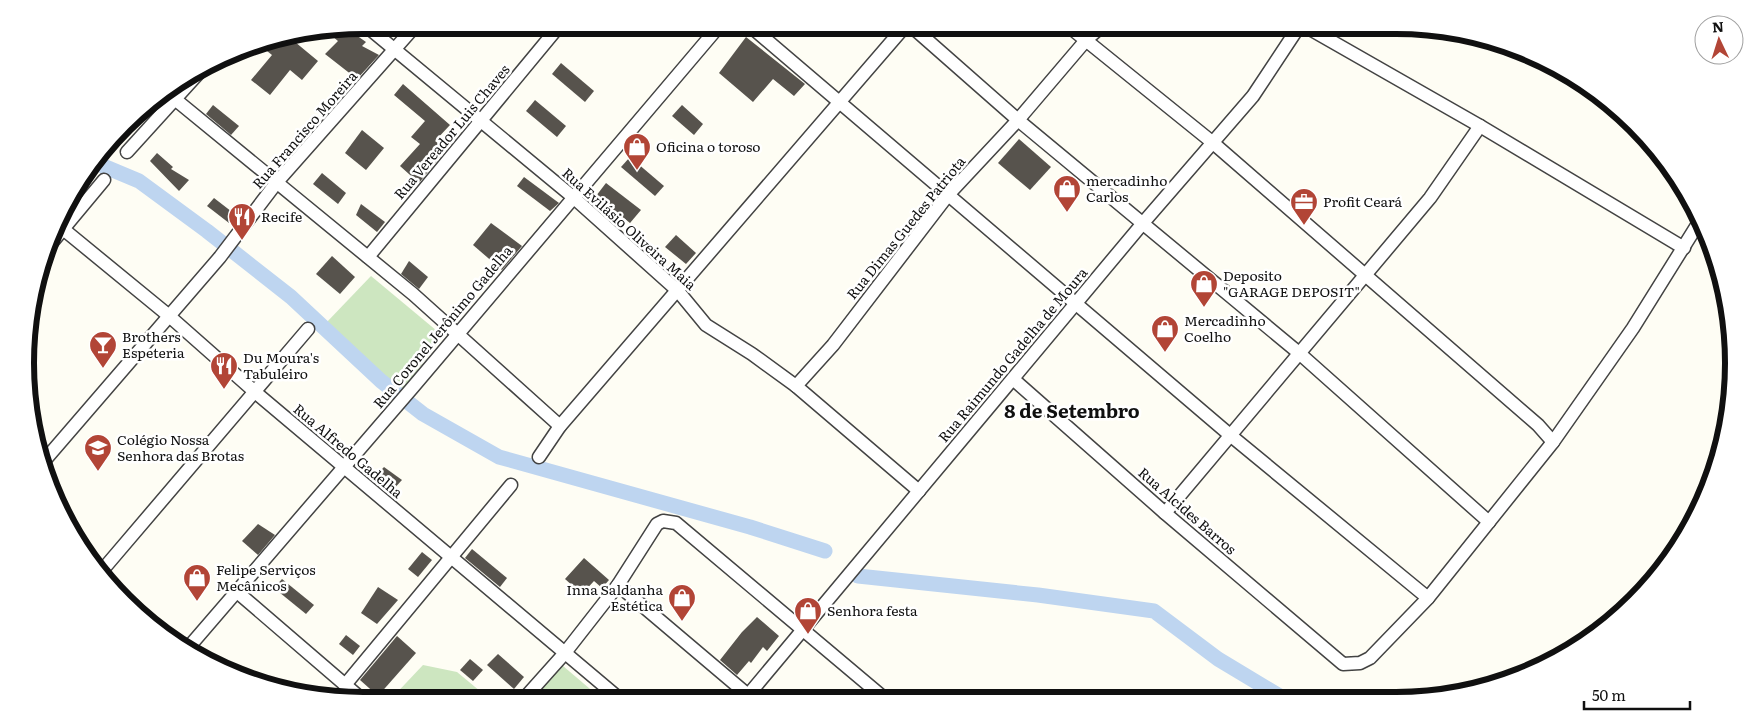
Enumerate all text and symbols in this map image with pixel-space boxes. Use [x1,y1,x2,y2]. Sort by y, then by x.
north arrow [1694,15,1744,65]
text: N [1711,16,1725,36]
street label: Rua Vereador Luis Chaves [389,60,514,203]
street label: Rua Francisco Moreira [247,66,361,193]
shop icon: Oficina o toroso [622,132,652,171]
place label: Oficina o toroso [656,136,761,156]
street label: Rua Dimas Guedes Patriota [841,151,970,303]
street label: Rua Evilásio Oliveira Maia [558,163,701,294]
place label: mercadinho Carlos [1086,170,1167,206]
shop icon: mercadinho Carlos [1052,174,1082,213]
office icon: Profit Ceará [1289,187,1319,226]
place label: Profit Ceará [1323,191,1402,211]
restaurant icon: Recife [227,202,257,241]
place label: Recife [261,206,302,226]
street label: Rua Coronel Jerônimo Gadelha [368,240,517,412]
street label: Rua Raimundo Gadelha de Moura [933,262,1092,446]
place label: Deposito "GARAGE DEPOSIT" [1223,265,1360,301]
shop icon: Deposito "GARAGE DEPOSIT" [1189,269,1219,308]
place label: Mercadinho Coelho [1184,310,1266,346]
shop icon: Mercadinho Coelho [1150,314,1180,353]
place label: Brothers Espeteria [122,326,185,362]
bar icon: Brothers Espeteria [88,330,118,369]
place label: Du Moura's Tabuleiro [243,347,319,383]
restaurant icon: Du Moura's Tabuleiro [209,351,239,390]
district label: 8 de Setembro [1004,396,1140,424]
street label: Rua Alfredo Gadelha [290,398,408,502]
place label: Colégio Nossa Senhora das Brotas [117,429,244,465]
school or university icon: Colégio Nossa Senhora das Brotas [83,433,113,472]
street label: Rua Alcides Barros [1134,462,1241,558]
place label: Felipe Serviços Mecânicos [216,559,315,595]
shop icon: Felipe Serviços Mecânicos [182,563,212,602]
place label: Inna Saldanha Estética [566,579,663,615]
shop icon: Inna Saldanha Estética [667,583,697,622]
shop icon: Senhora festa [793,596,823,635]
place label: Senhora festa [827,600,918,620]
scale bar [1584,678,1690,710]
text: 50 m [1592,683,1626,706]

